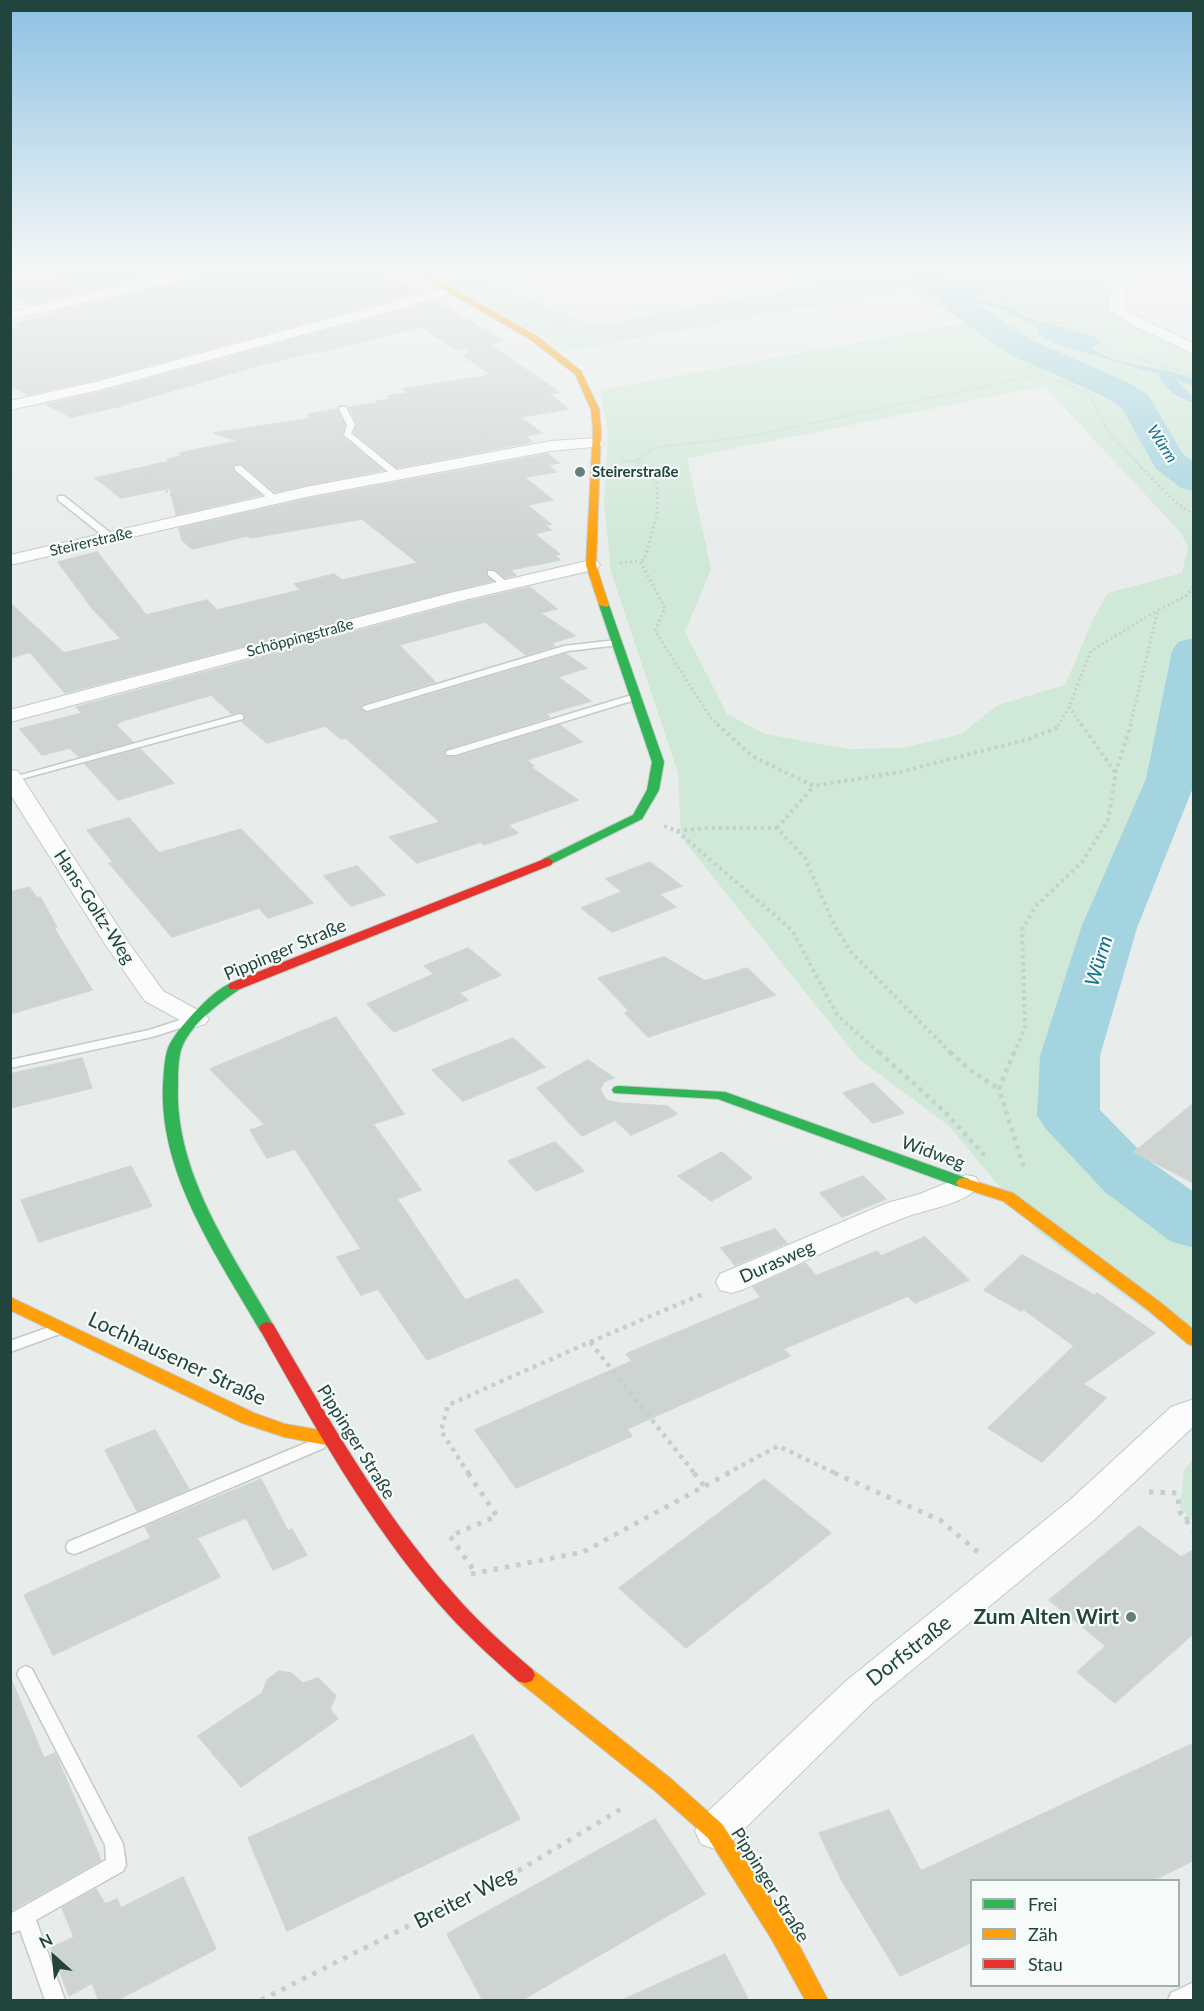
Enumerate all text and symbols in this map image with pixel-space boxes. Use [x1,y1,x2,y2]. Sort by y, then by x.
water label: Würm [1143,421,1181,467]
place label: Steirerstraße [592,463,679,481]
marker: Steirerstraße [573,465,587,479]
street label: Steirerstraße [48,524,134,560]
street label: Schöppingstraße [245,615,355,661]
street label: Hans-Goltz-Weg [49,846,139,968]
street label: Pippinger Straße [221,915,349,985]
water label: Würm [1080,933,1118,989]
street label: Widweg [898,1132,968,1174]
street label: Durasweg [736,1236,818,1288]
street label: Lochhausener Straße [84,1307,270,1411]
street label: Pippinger Straße [312,1381,400,1503]
place label: Zum Alten Wirt [974,1604,1119,1630]
street label: Dorfstraße [862,1610,956,1692]
marker: Zum Alten Wirt [1124,1610,1138,1624]
street label: Pippinger Straße [726,1824,814,1946]
street label: Breiter Weg [410,1862,520,1934]
legend [970,1879,1180,1987]
text: Frei [1028,1893,1057,1915]
text: Zäh [1028,1923,1058,1945]
north arrow [24,1927,84,1987]
text: N [36,1929,55,1952]
text: Stau [1028,1953,1063,1975]

